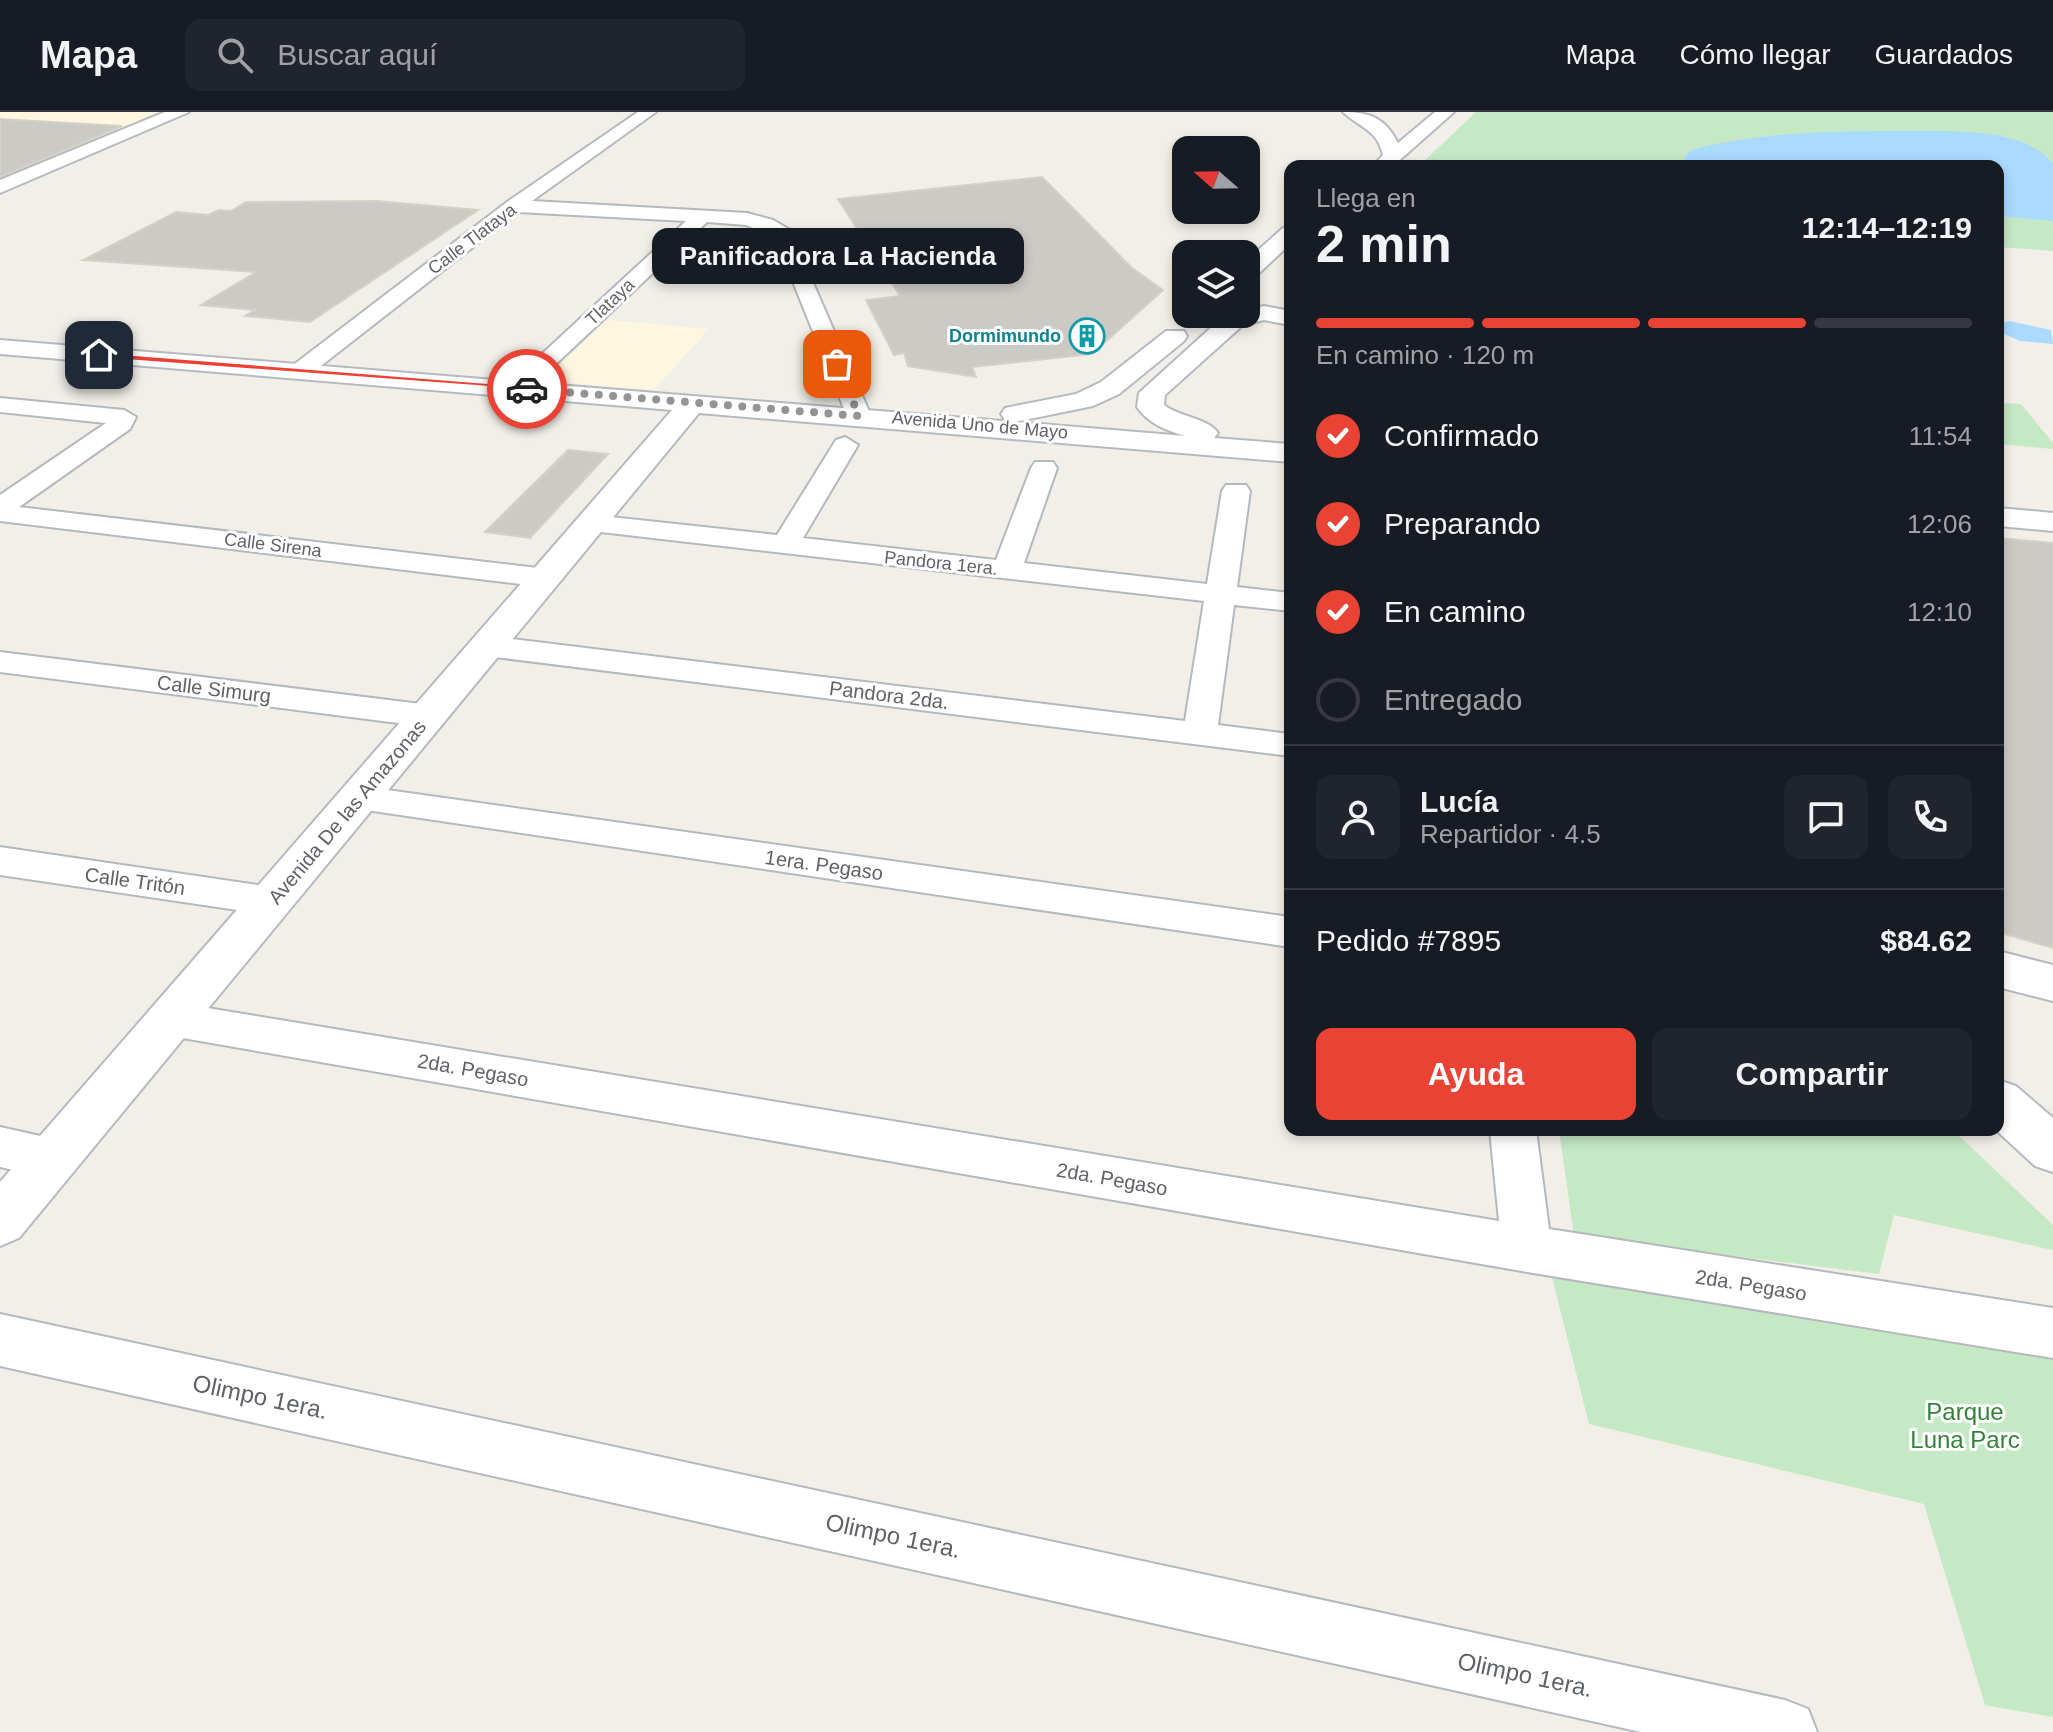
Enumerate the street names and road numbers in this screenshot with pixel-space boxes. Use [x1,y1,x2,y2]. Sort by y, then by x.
street label: Calle Tlataya [424,199,521,279]
street label: Tlataya [582,274,639,329]
street label: Avenida Uno de Mayo [891,407,1069,443]
street label: Calle Sirena [223,529,324,561]
street label: Pandora 1era. [883,547,999,579]
street label: Calle Simurg [156,671,272,707]
street label: Pandora 2da. [828,677,950,713]
street label: Avenida De las Amazonas [264,716,430,908]
street label: 1era. Pegaso [764,846,884,884]
street label: Calle Tritón [83,863,187,899]
street label: 2da. Pegaso [416,1049,530,1091]
street label: 2da. Pegaso [1055,1158,1169,1200]
street label: 2da. Pegaso [1694,1265,1808,1305]
street label: Olimpo 1era. [190,1369,330,1424]
street label: Olimpo 1era. [823,1508,963,1563]
street label: Olimpo 1era. [1455,1647,1595,1702]

